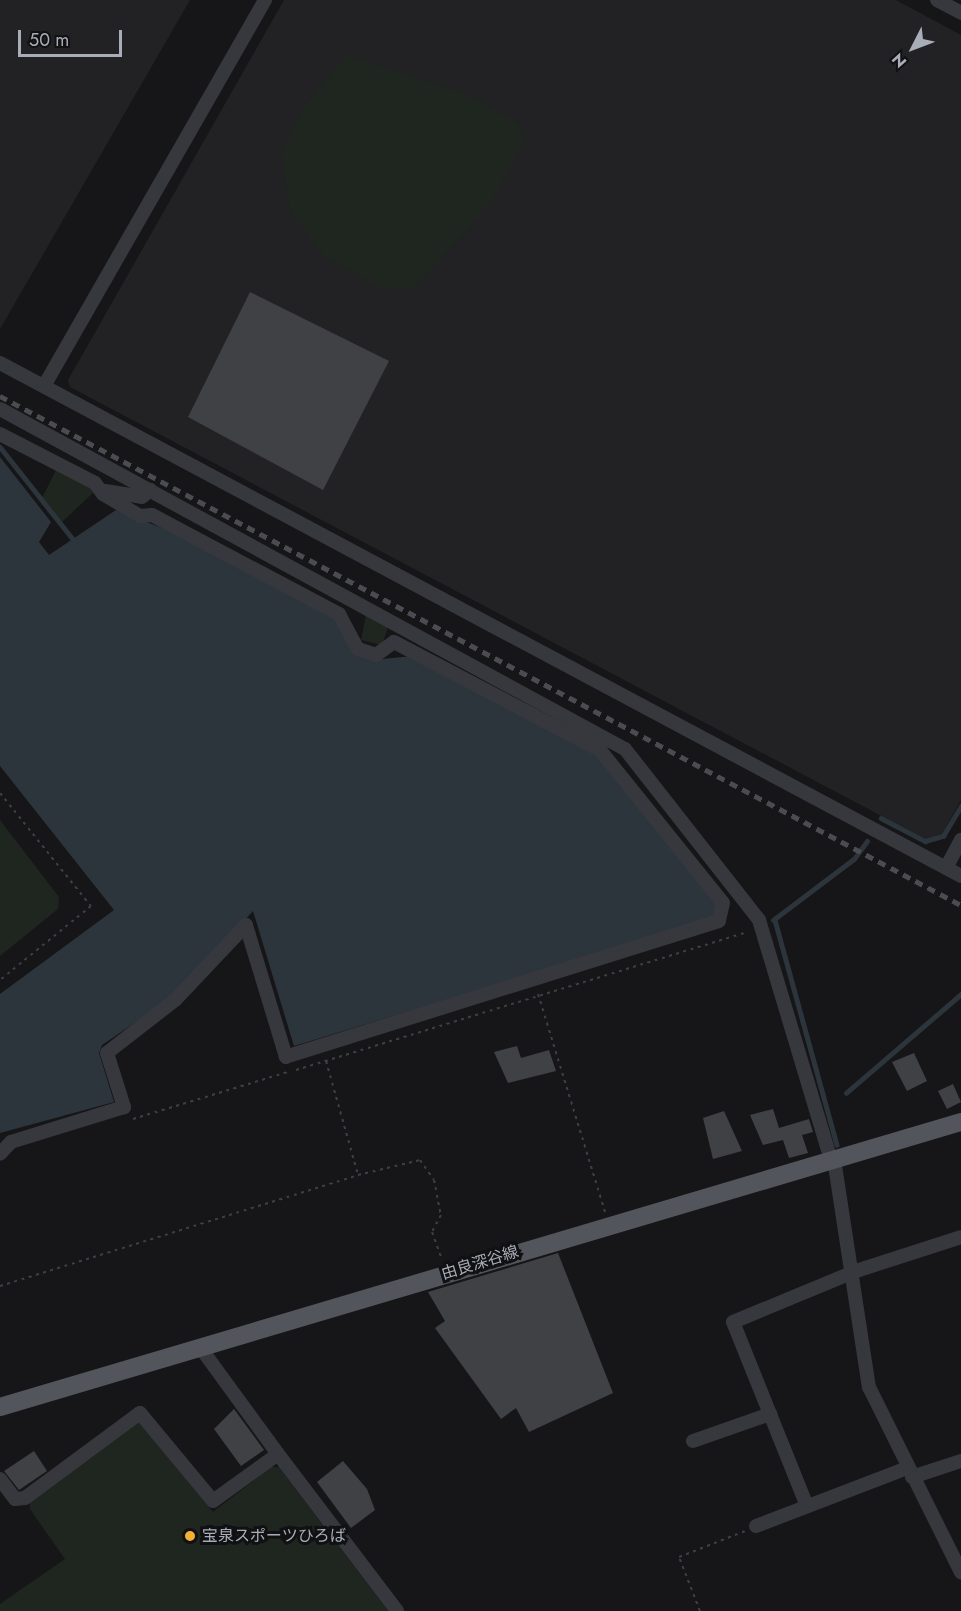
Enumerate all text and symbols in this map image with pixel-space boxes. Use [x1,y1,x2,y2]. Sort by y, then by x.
scale bar [21,18,124,56]
north arrow [883,18,943,78]
text: 50 m [29,27,69,53]
text: N [886,48,912,73]
street label: 由良深谷線 [439,1242,521,1284]
place label: 宝泉スポーツひろば [202,1526,346,1546]
marker: 宝泉スポーツひろば [183,1529,197,1543]

